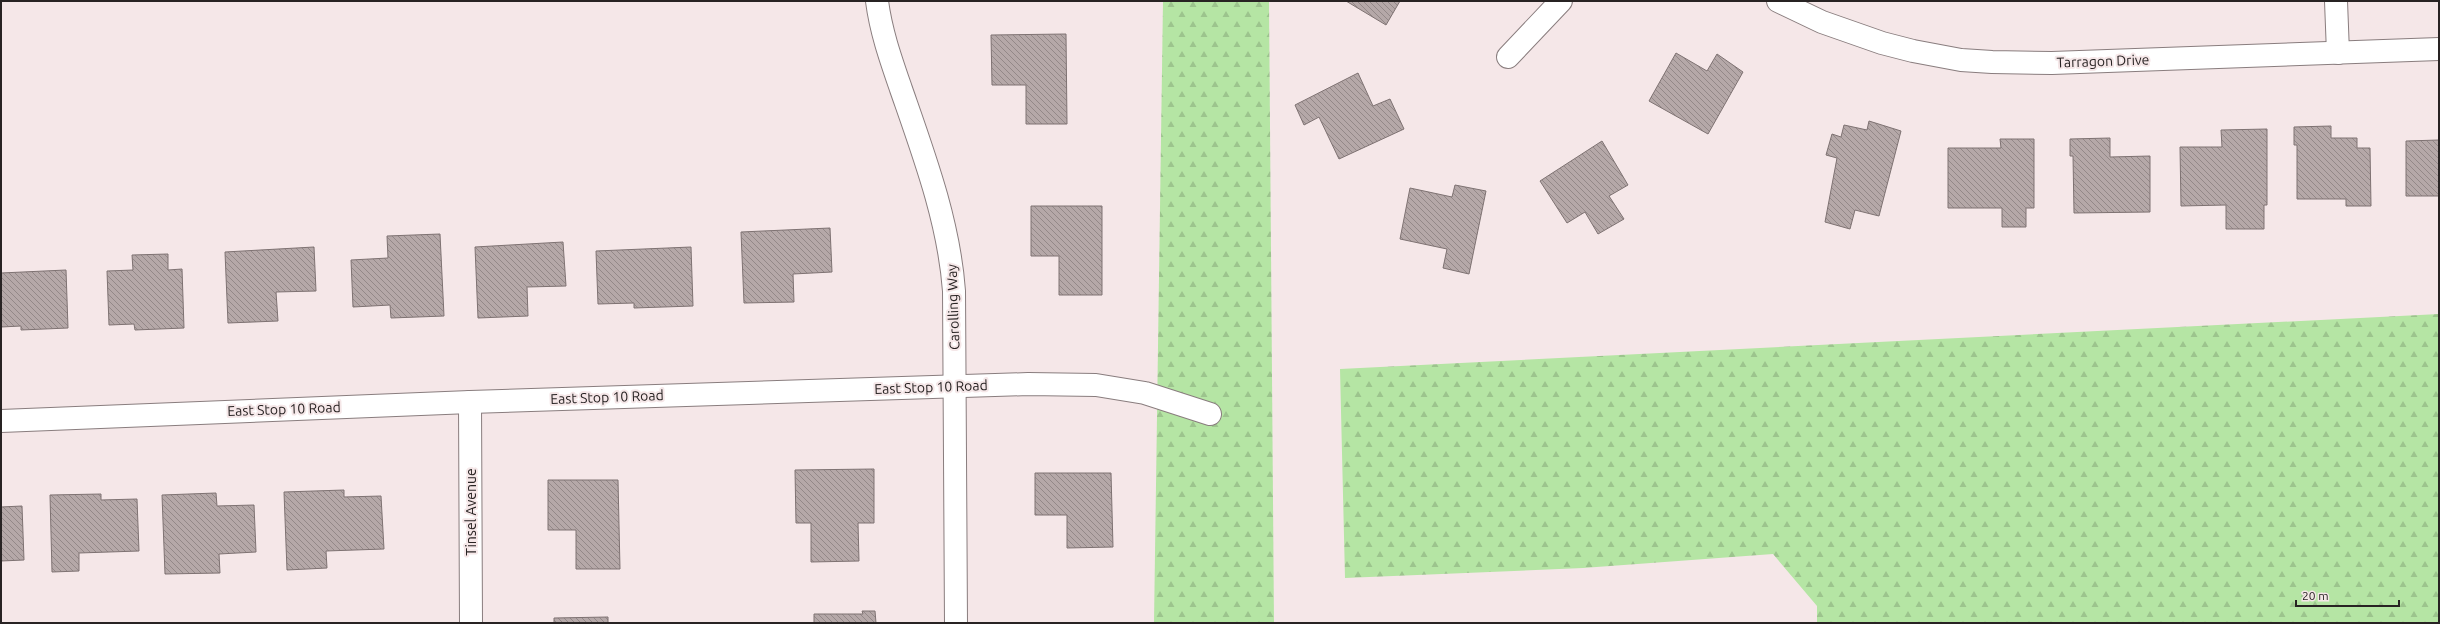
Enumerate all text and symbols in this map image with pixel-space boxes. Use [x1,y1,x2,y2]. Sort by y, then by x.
street label: Tarragon Drive [2056,51,2150,71]
street label: Carolling Way [943,264,962,350]
street label: East Stop 10 Road [874,377,988,397]
street label: East Stop 10 Road [550,387,664,407]
street label: East Stop 10 Road [227,399,341,419]
street label: Tinsel Avenue [463,468,479,556]
scale bar [2296,582,2399,608]
text: 20 m [2302,589,2329,602]

